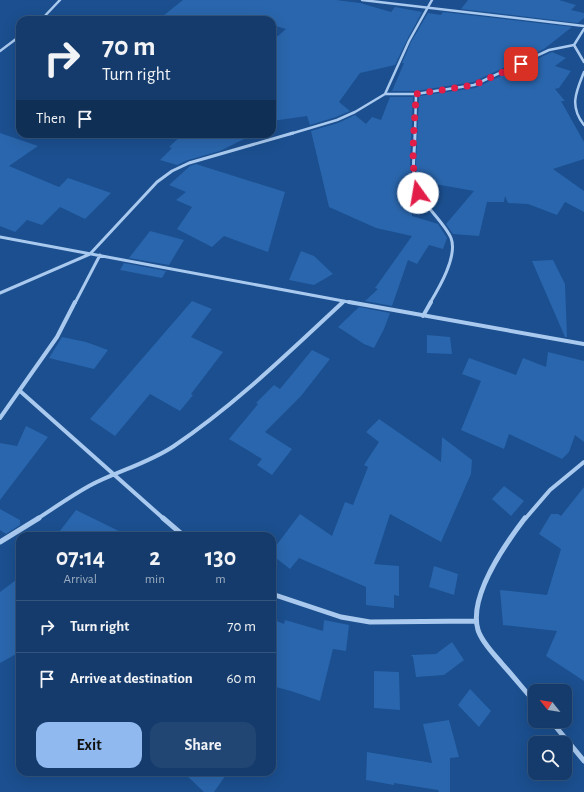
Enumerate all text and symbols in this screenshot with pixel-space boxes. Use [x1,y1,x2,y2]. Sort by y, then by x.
icon: right [36,32,88,84]
text: 70 m [102,33,156,61]
pin [504,47,538,81]
icon: arrive [510,53,532,75]
text: Turn right [102,66,171,84]
icon: arrive [74,108,96,130]
text: Then [36,111,66,126]
position arrow [397,172,439,214]
text: 07:14 [56,546,105,570]
text: 2 [149,546,160,570]
text: 130 [205,546,236,570]
text: Arrival [64,573,97,586]
text: min [145,573,165,586]
text: m [215,573,226,586]
icon: right [36,616,58,638]
text: Turn right [70,619,129,634]
text: 70 m [227,619,256,634]
icon: arrive [36,668,58,690]
text: Arrive at destination [70,671,193,686]
text: 60 m [227,671,256,686]
north arrow [528,684,572,728]
map controls [528,684,572,780]
button: Exit [36,722,142,768]
button: Share [150,722,256,768]
button: search [528,736,572,780]

